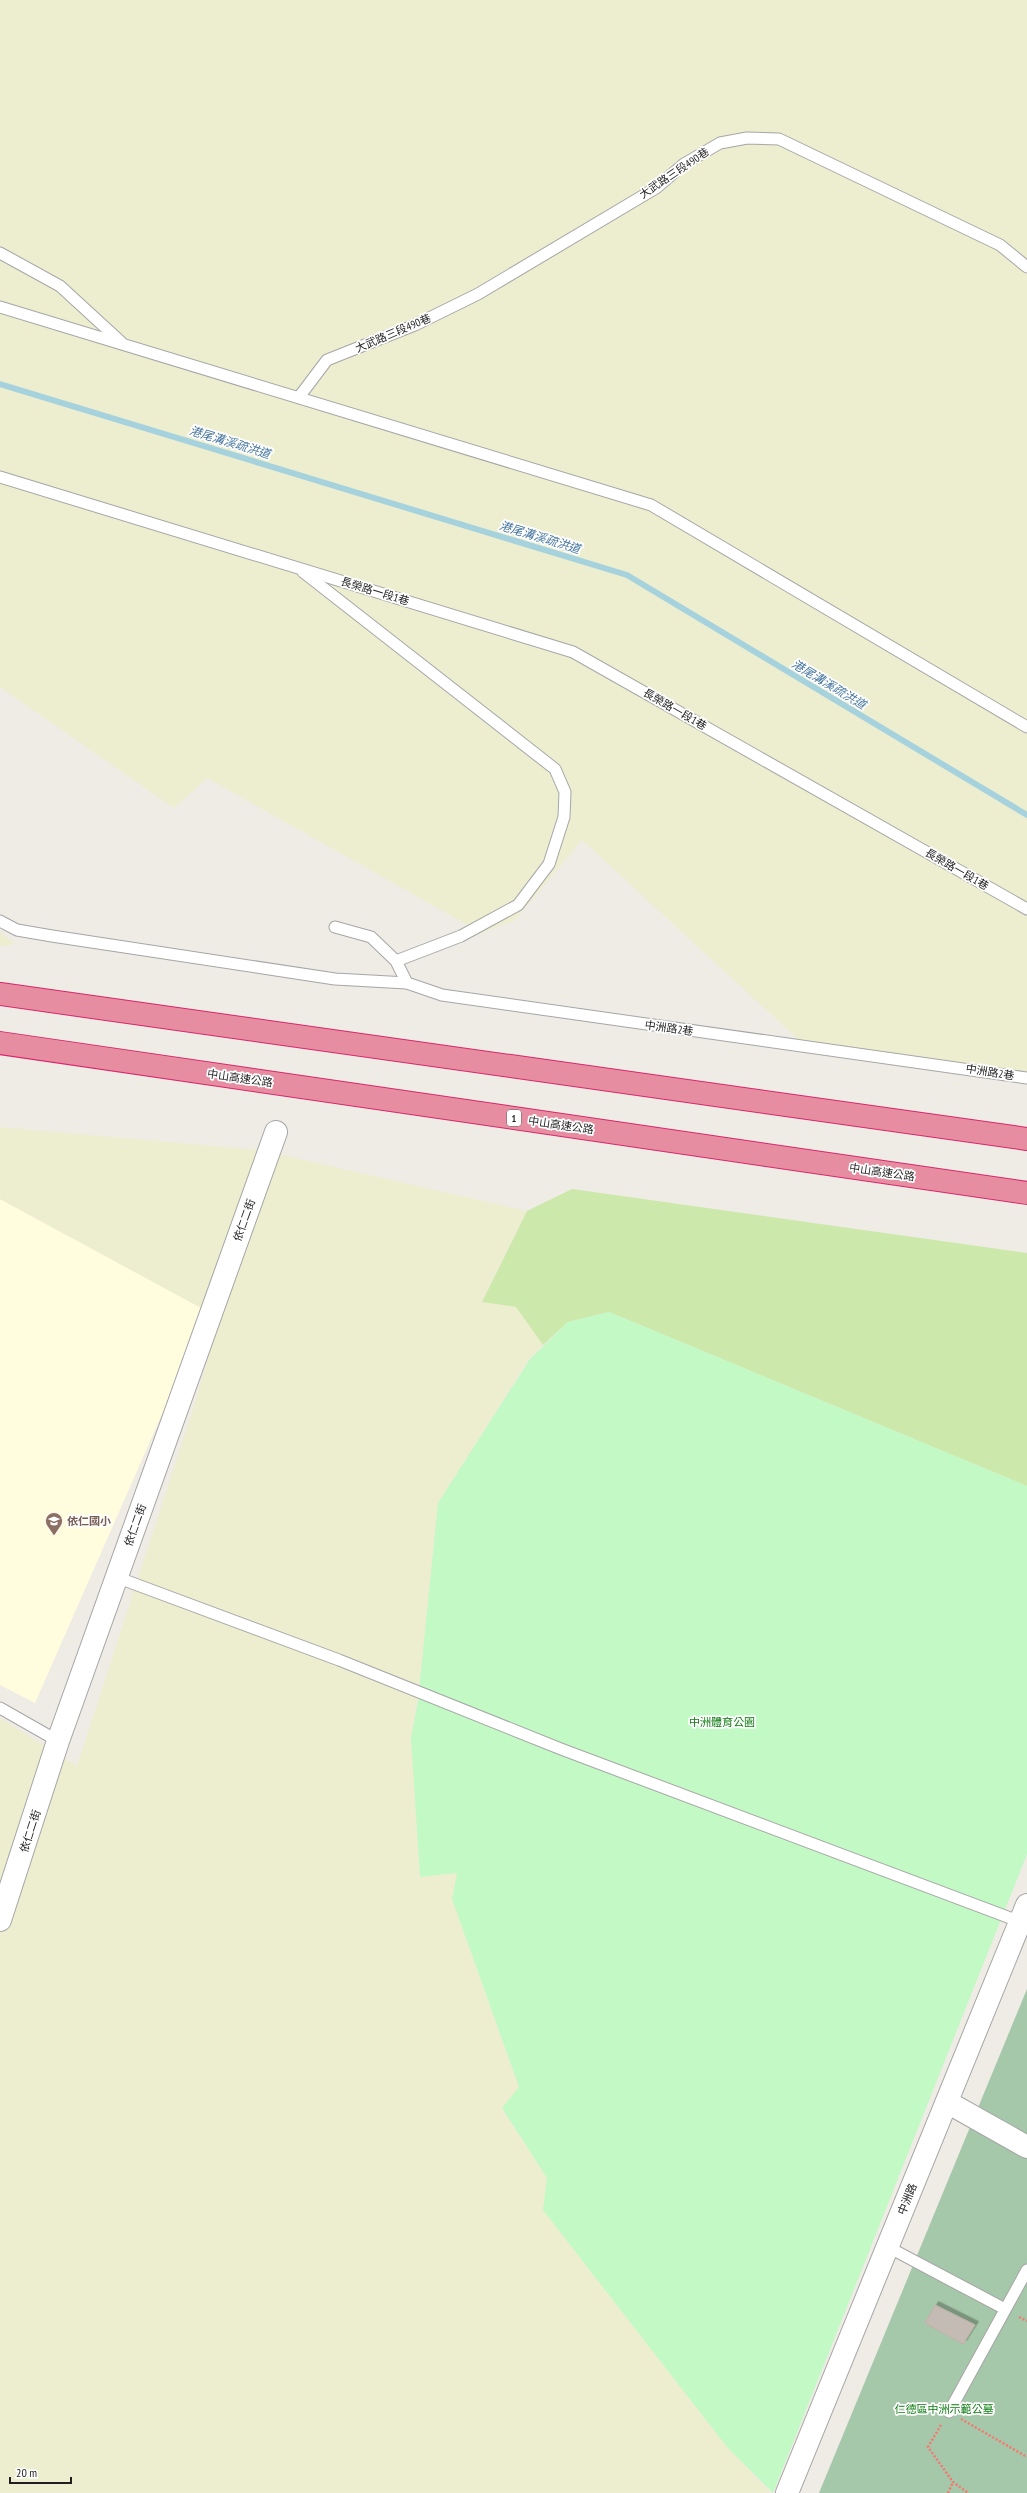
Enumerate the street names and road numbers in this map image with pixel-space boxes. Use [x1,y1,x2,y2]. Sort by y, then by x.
street label: 大武路三段490巷 [637,145,711,201]
street label: 大武路三段490巷 [353,311,433,355]
street label: 長榮路一段1巷 [339,574,411,608]
street label: 長榮路一段1巷 [641,685,709,733]
street label: 長榮路一段1巷 [923,845,991,893]
street label: 中洲路2巷 [644,1018,694,1038]
street label: 中洲路2巷 [965,1061,1015,1083]
street label: 中山高速公路 [206,1066,274,1090]
road number: 1 [507,1110,521,1126]
street label: 中山高速公路 [527,1113,595,1137]
street label: 中山高速公路 [848,1160,916,1184]
street label: 依仁二街 [230,1197,258,1243]
street label: 依仁二街 [121,1502,149,1548]
street label: 依仁二街 [17,1808,43,1854]
street label: 中洲路 [894,2181,920,2217]

